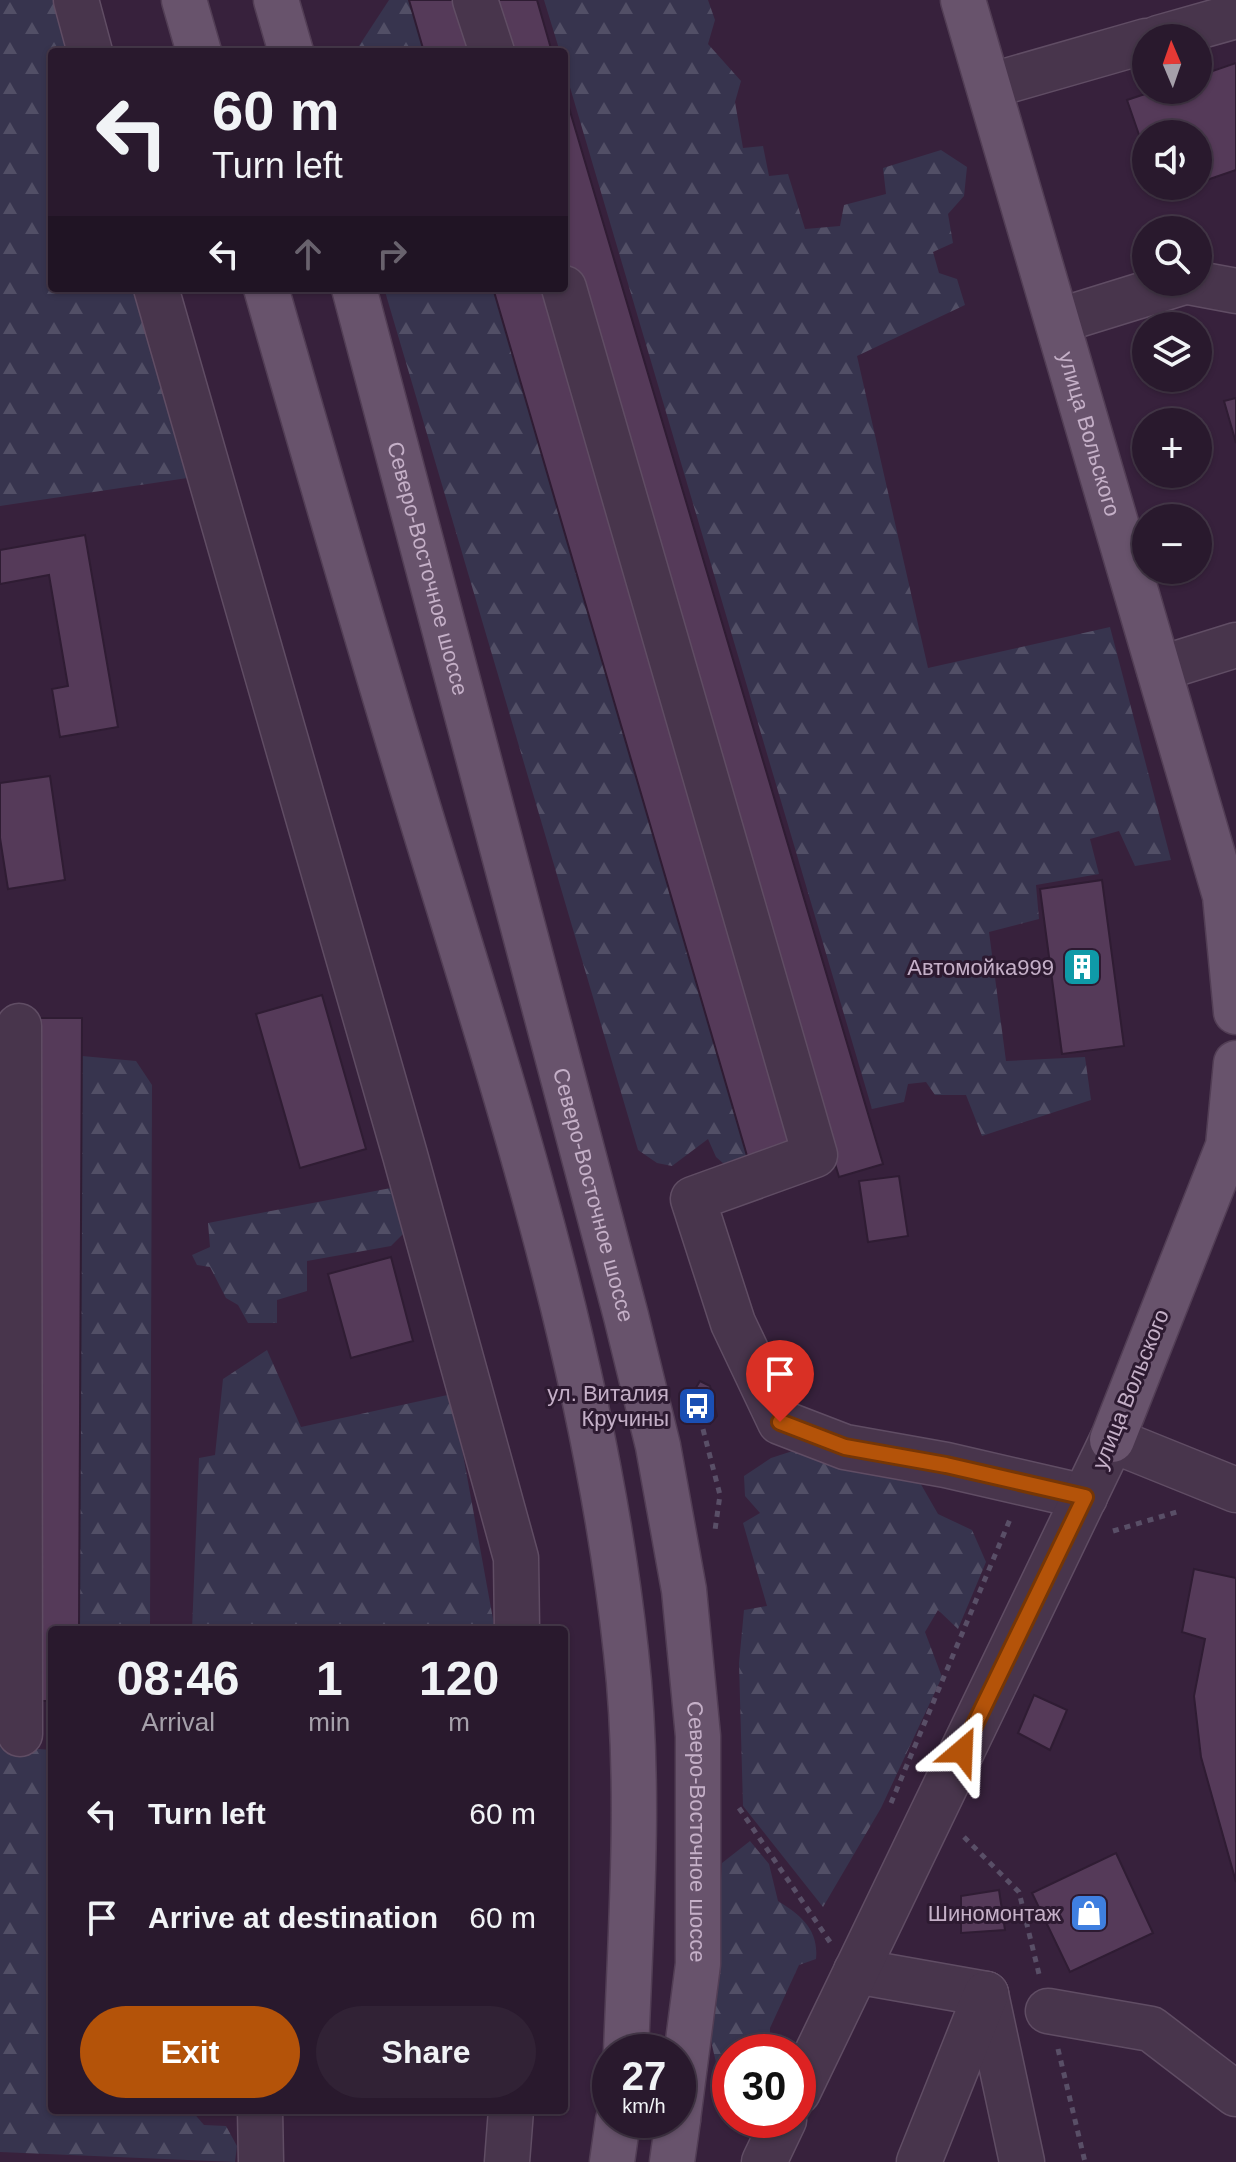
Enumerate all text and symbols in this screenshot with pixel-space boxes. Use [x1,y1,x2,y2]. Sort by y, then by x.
north arrow [1132,24,1212,104]
map controls [1132,24,1212,584]
text: 60 m [212,79,340,142]
icon: left [80,80,184,184]
button: sound [1132,120,1212,200]
text: Turn left [212,145,343,186]
button: search [1132,216,1212,296]
icon: left [202,232,246,276]
icon: ahead [286,232,330,276]
icon: right [370,232,414,276]
button: layers [1132,312,1212,392]
street label: улица Вольского [1053,349,1125,519]
button: + [1132,408,1212,488]
street label: Северо-Восточное шоссе [382,439,473,698]
button: − [1132,504,1212,584]
building icon: Автомойка999 [1061,946,1103,988]
place label: Автомойка999 [907,955,1054,980]
street label: Северо-Восточное шоссе [548,1065,639,1325]
street label: улица Вольского [1087,1306,1174,1473]
pin [746,1340,814,1422]
icon: arrive [758,1352,802,1396]
place label: ул. Виталия Кручины [547,1381,669,1431]
bus stop icon: ул. Виталия Кручины [676,1385,718,1427]
text: 08:46 [117,1652,240,1705]
text: 1 [316,1652,343,1705]
text: 120 [419,1652,499,1705]
street label: Северо-Восточное шоссе [682,1700,710,1963]
text: Arrival [141,1707,215,1737]
text: min [308,1707,350,1737]
text: m [448,1707,470,1737]
position arrow [920,1709,1004,1793]
icon: left [80,1792,124,1836]
text: Turn left [148,1797,266,1830]
text: 60 m [469,1797,536,1830]
shop icon: Шиномонтаж [1068,1892,1110,1934]
icon: arrive [80,1896,124,1940]
text: Arrive at destination [148,1901,438,1934]
text: 60 m [469,1901,536,1934]
place label: Шиномонтаж [928,1901,1061,1926]
button: Exit [80,2006,300,2098]
button: Share [316,2006,536,2098]
speed limit sign: 30 [712,2034,816,2138]
text: 27 [622,2054,666,2098]
text: km/h [622,2095,666,2117]

